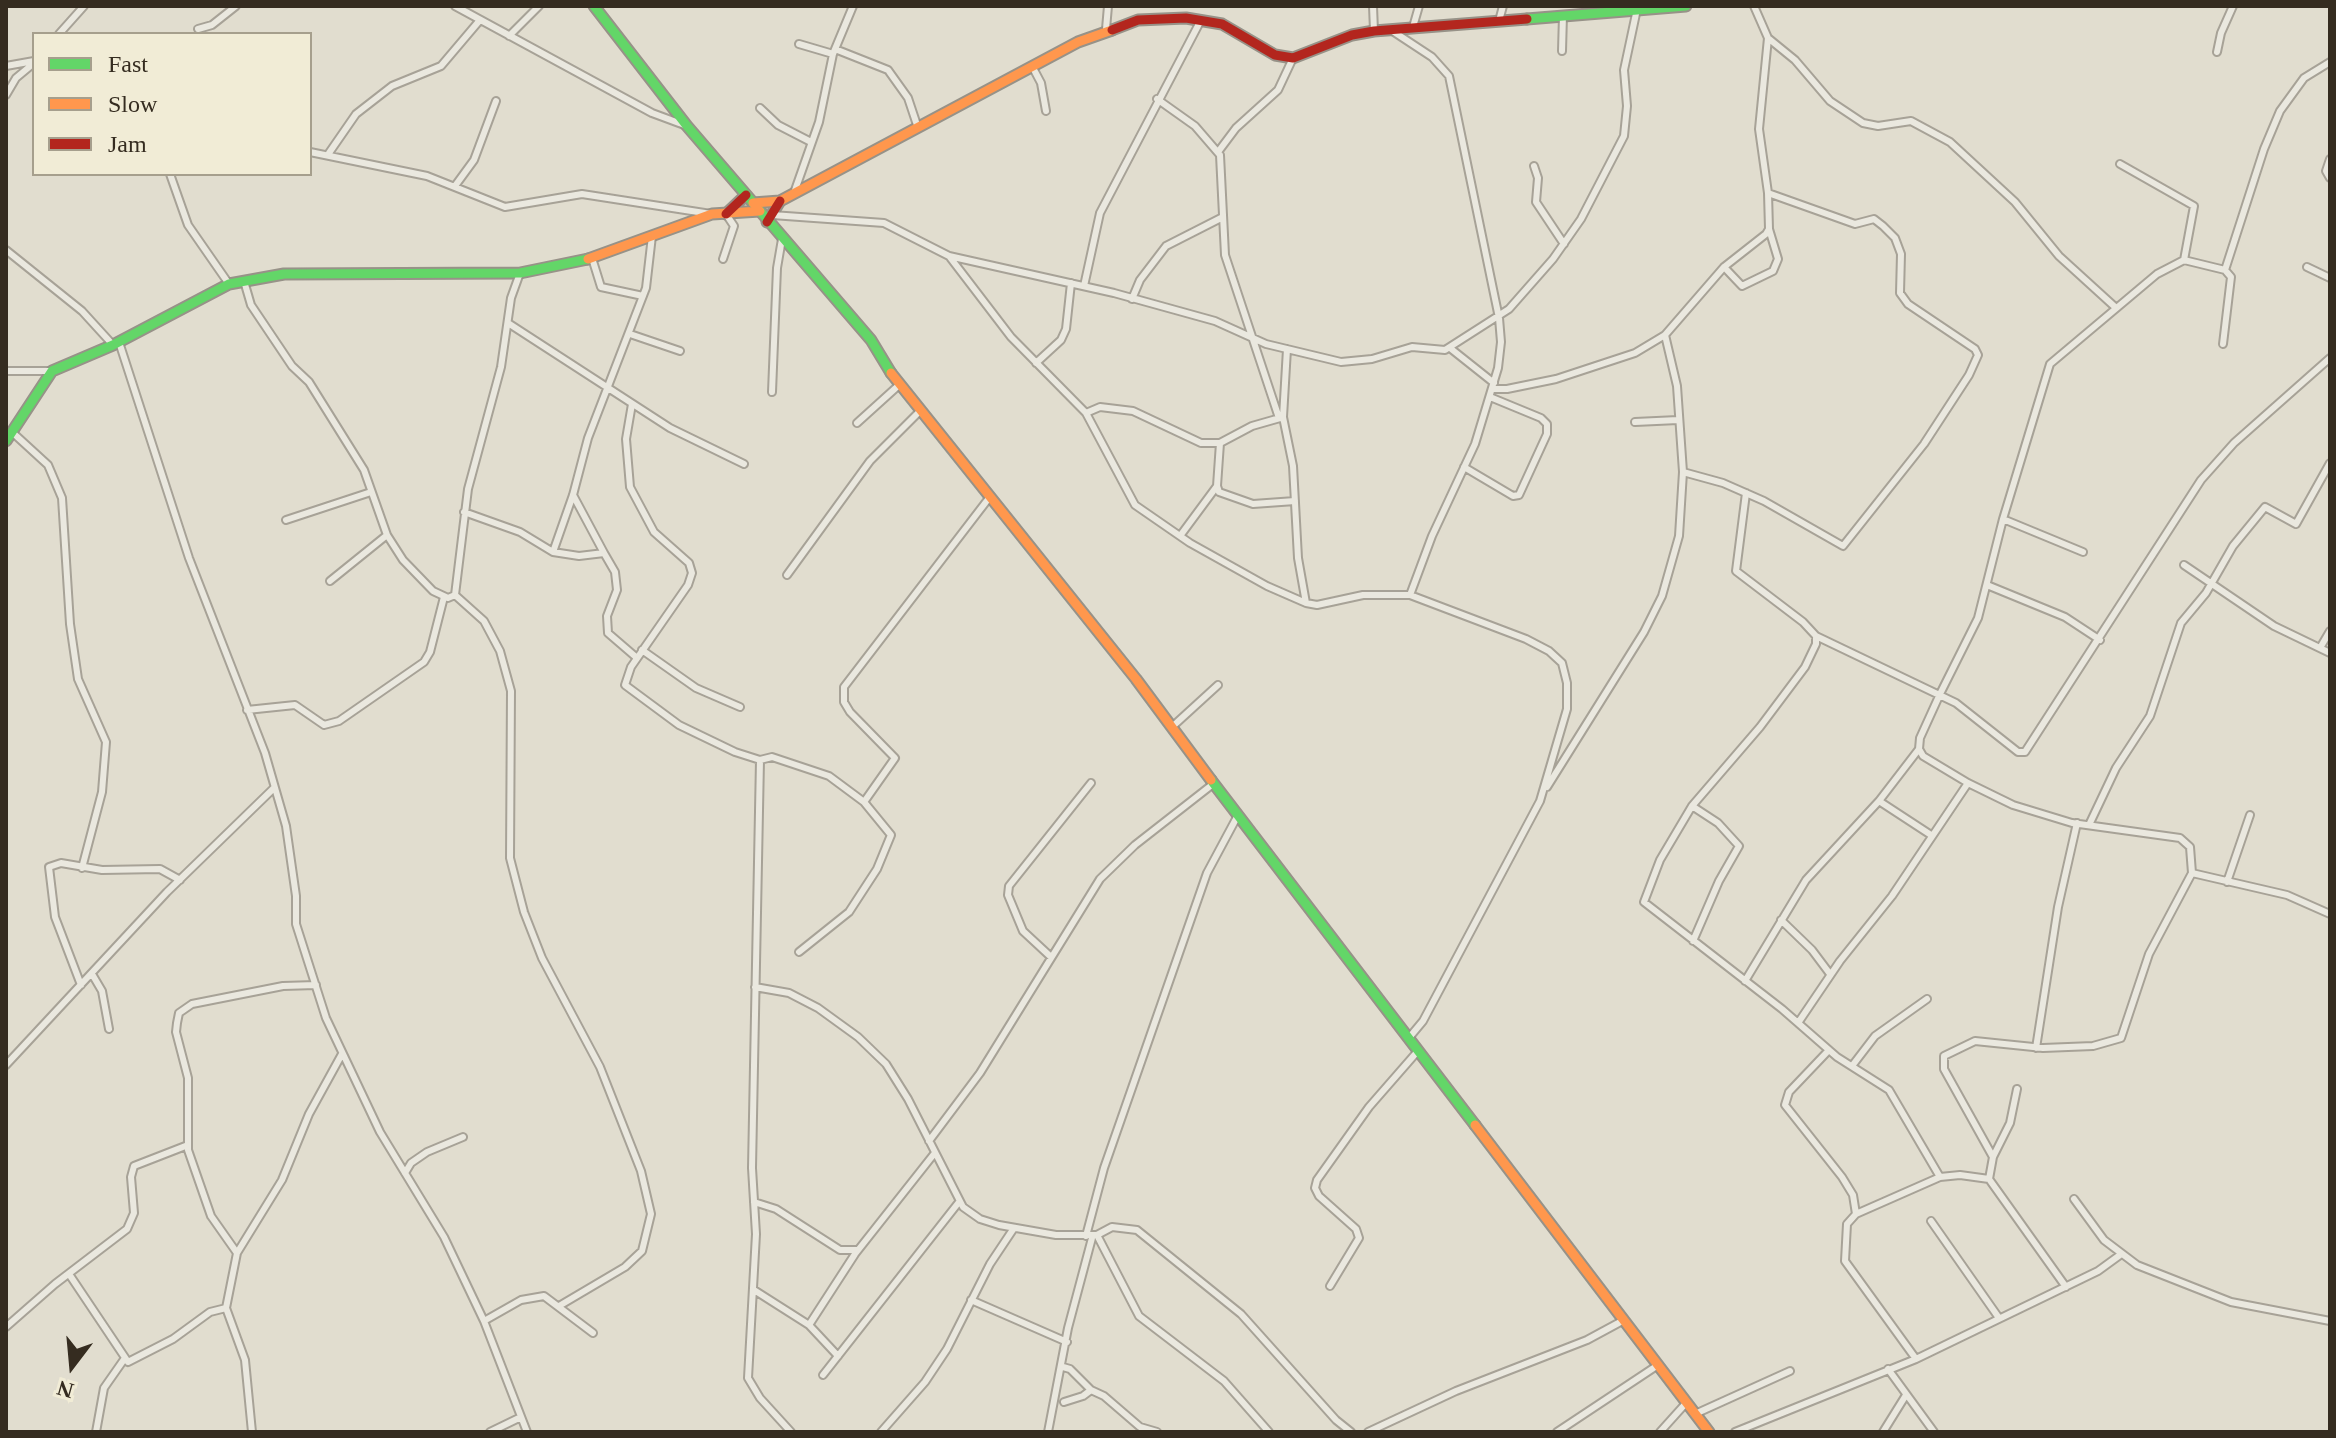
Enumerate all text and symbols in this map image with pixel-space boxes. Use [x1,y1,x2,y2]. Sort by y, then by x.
legend [32,32,312,176]
text: Fast [108,51,148,77]
text: Slow [108,91,157,117]
text: Jam [108,131,147,157]
north arrow [32,1326,112,1406]
text: N [54,1375,76,1404]

